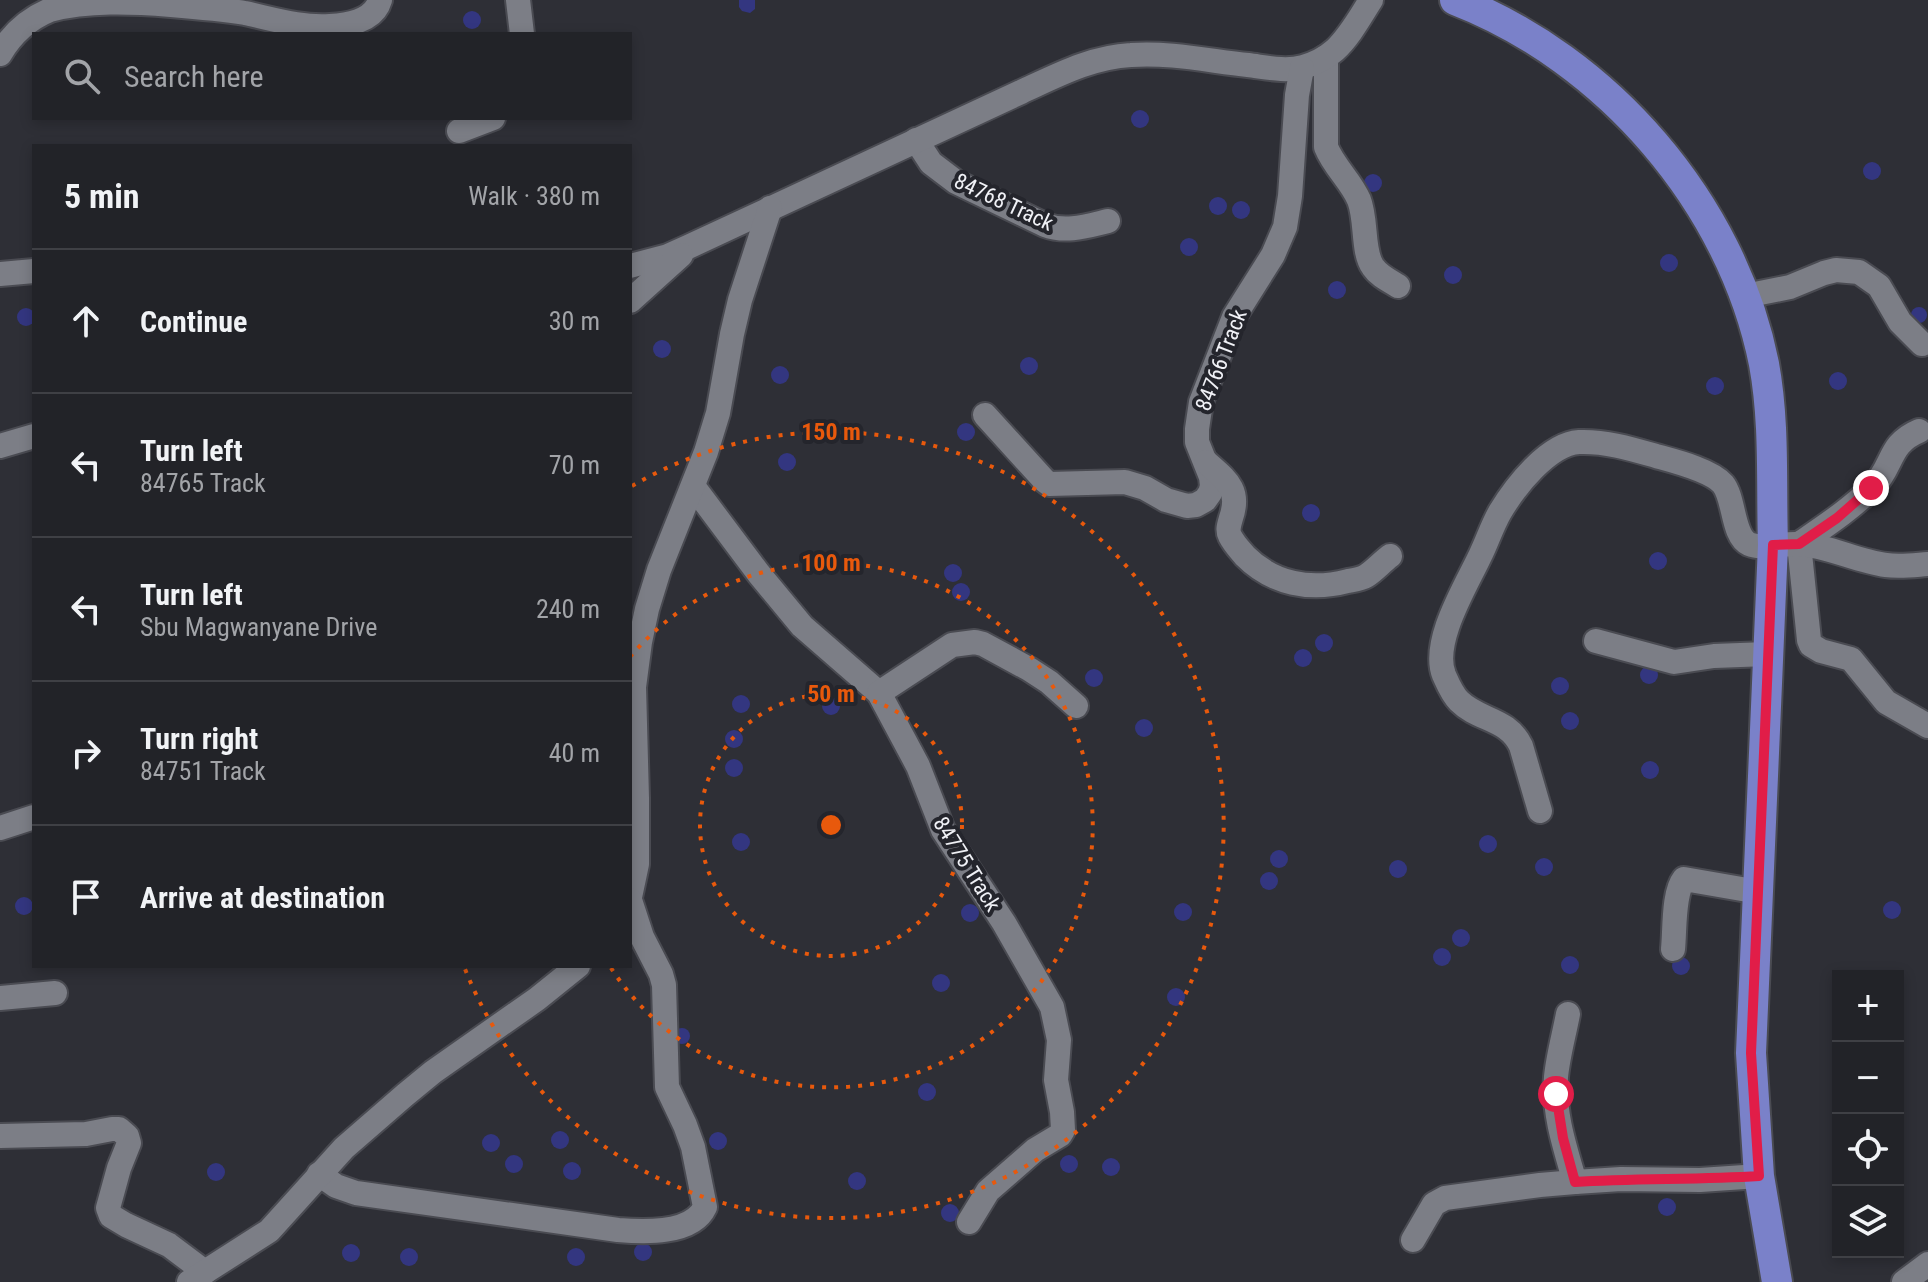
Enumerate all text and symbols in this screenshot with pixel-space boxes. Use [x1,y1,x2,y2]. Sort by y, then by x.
search box [32,32,632,120]
icon: search [60,54,104,98]
text: Search here [124,59,264,94]
street label: 84768 Track [950,168,1058,236]
text: 5 min [64,176,140,216]
text: Walk · 380 m [468,181,600,211]
icon: ahead [64,299,108,343]
text: Continue [140,304,247,339]
text: 30 m [549,306,600,336]
street label: 84766 Track [1190,306,1252,414]
text: 150 m [801,418,861,446]
text: Turn left [140,433,243,468]
icon: left [64,443,108,487]
text: 70 m [549,450,600,480]
text: 84765 Track [140,468,266,498]
route end [1853,470,1889,506]
text: 100 m [801,549,861,577]
text: Turn left [140,577,243,612]
icon: left [64,587,108,631]
text: 240 m [536,594,600,624]
text: Sbu Magwanyane Drive [140,612,377,642]
text: 50 m [807,680,855,708]
text: Turn right [140,721,258,756]
icon: right [64,731,108,775]
text: 40 m [549,738,600,768]
text: 84751 Track [140,756,266,786]
centre of rings [817,811,845,839]
street label: 84775 Track [928,812,1006,916]
icon: arrive [64,875,108,919]
text: Arrive at destination [140,880,385,915]
map controls [1832,970,1904,1258]
button: + [1832,970,1904,1042]
button: − [1832,1042,1904,1114]
route start [1538,1076,1574,1112]
button: locate [1832,1114,1904,1186]
button: layers [1832,1186,1904,1258]

